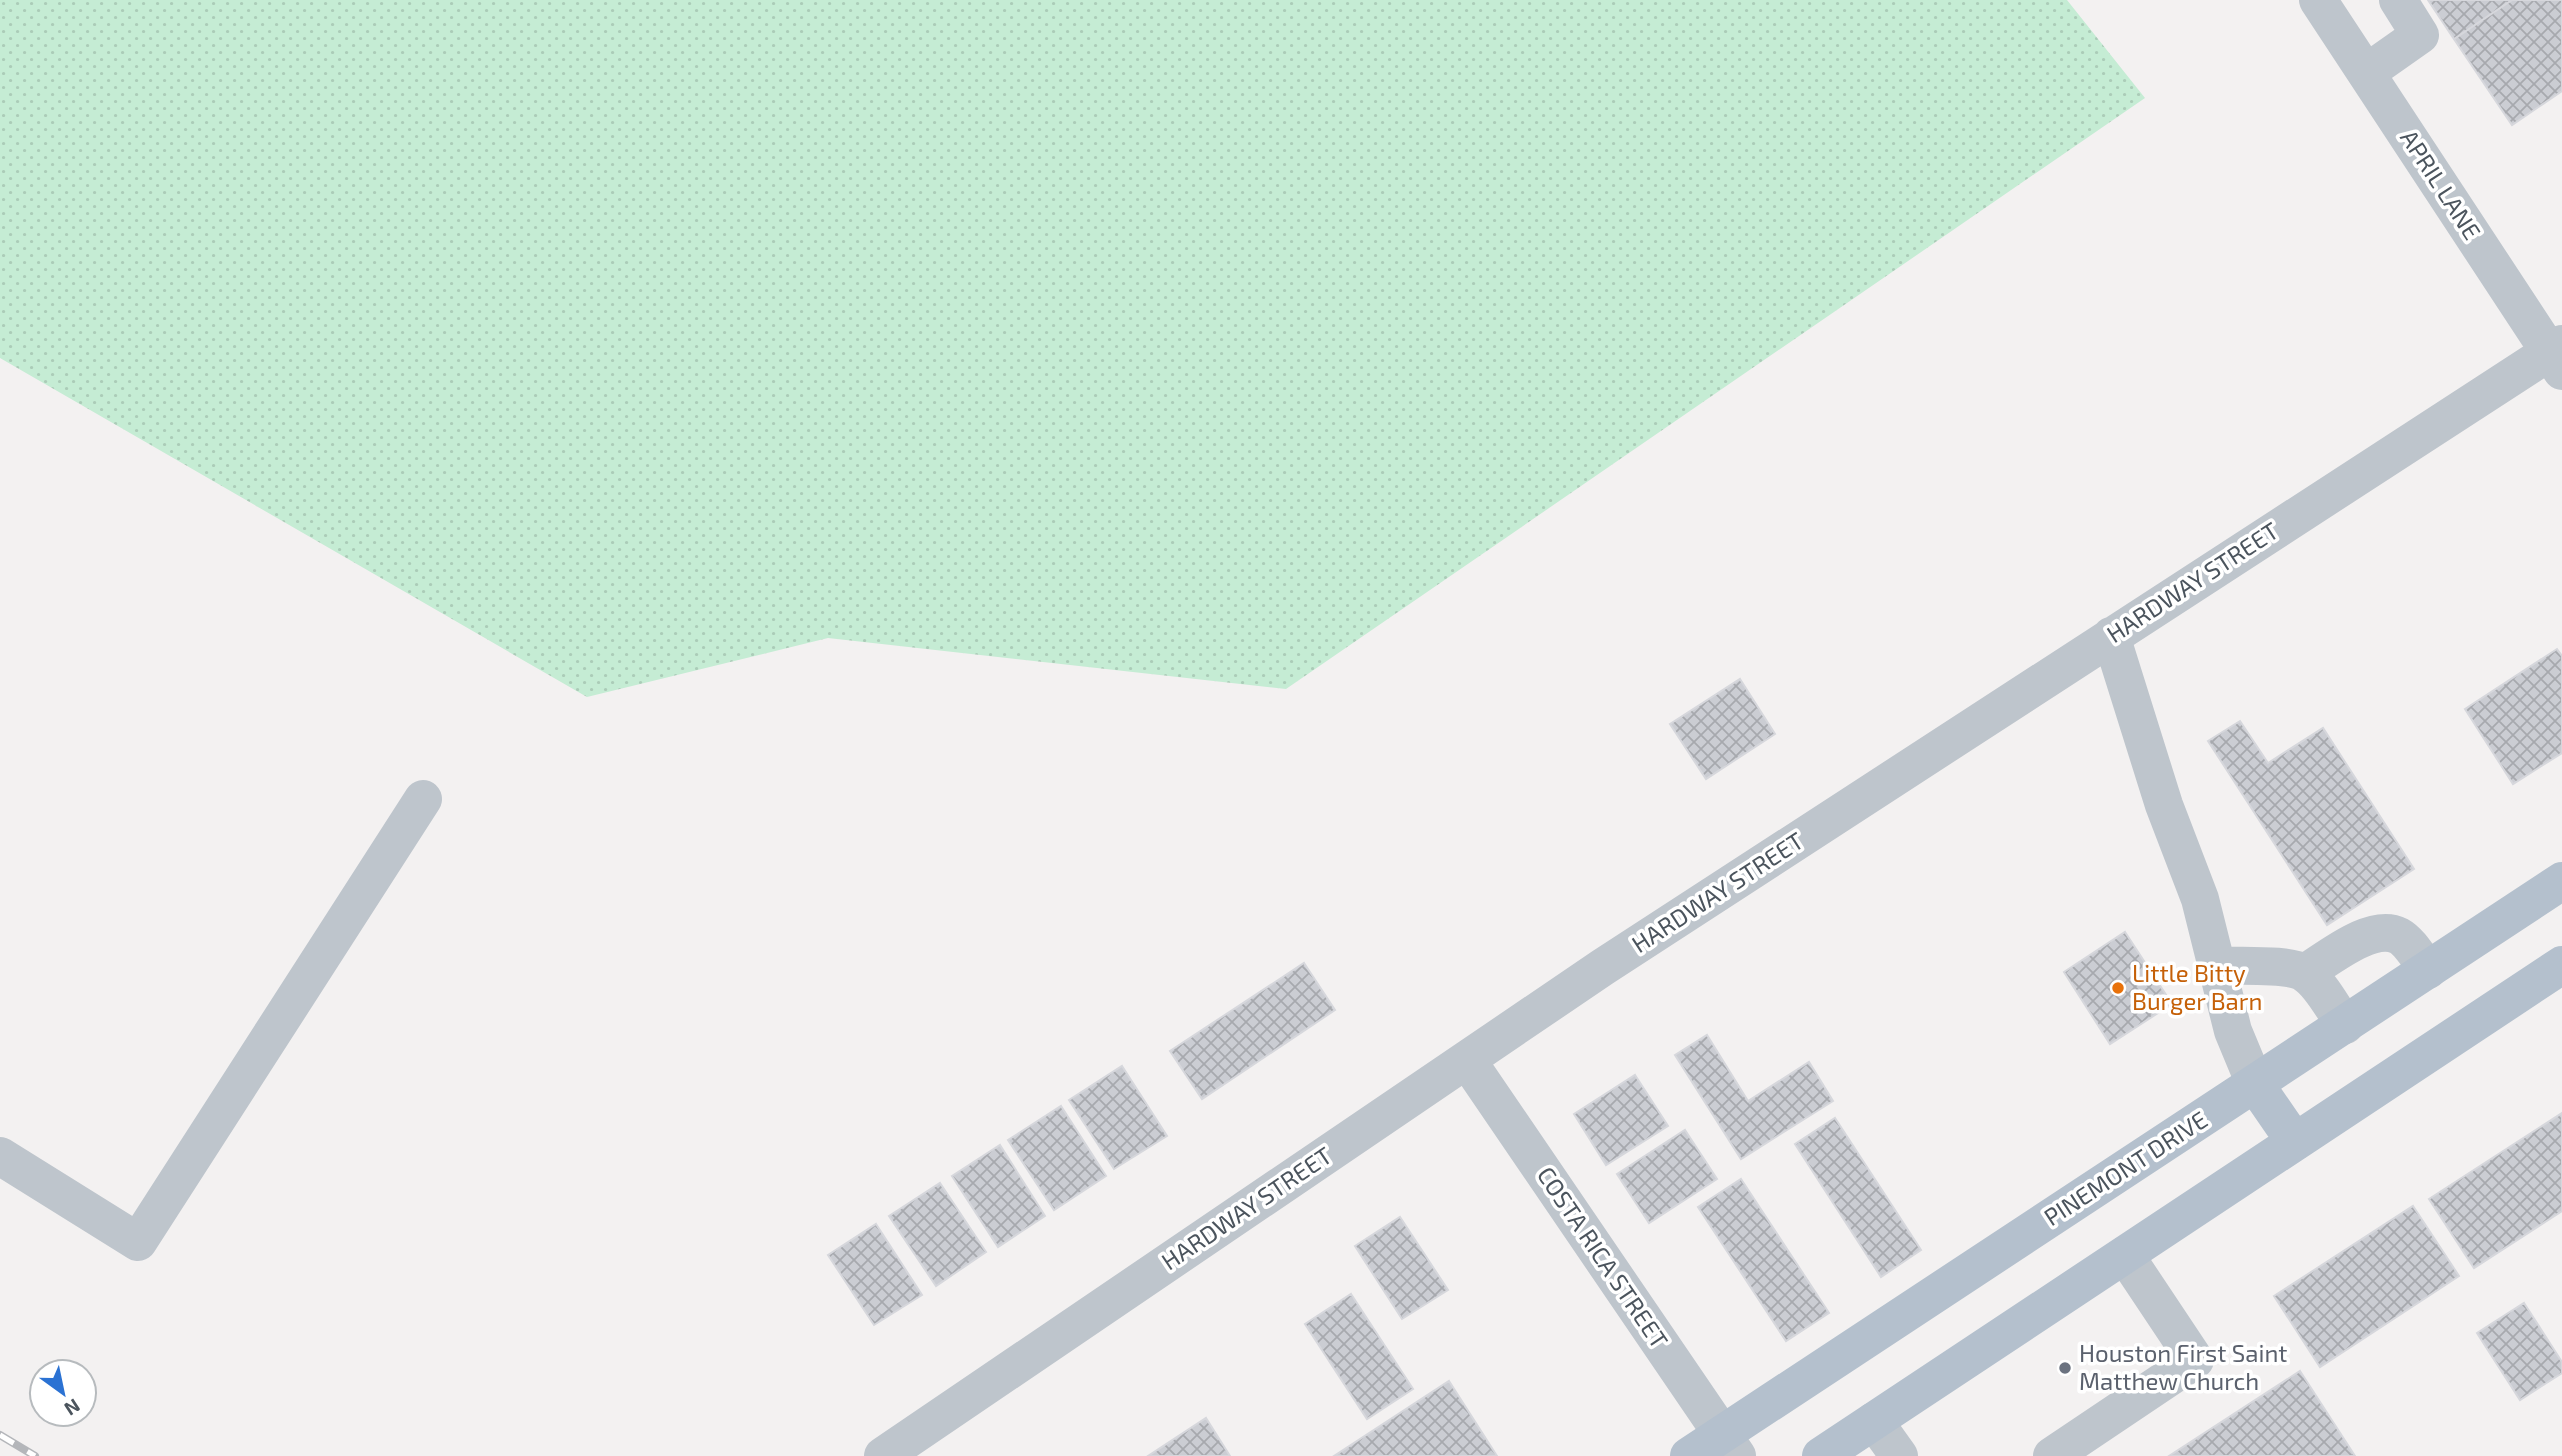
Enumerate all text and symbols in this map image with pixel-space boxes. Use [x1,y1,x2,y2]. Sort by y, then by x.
street label: APRIL LANE [2395,124,2487,244]
street label: HARDWAY STREET [2101,515,2284,648]
street label: HARDWAY STREET [1626,825,1809,958]
place label: Little Bitty Burger Barn [2132,958,2262,1015]
marker: Little Bitty Burger Barn [2110,980,2126,996]
street label: PINEMONT DRIVE [2038,1104,2212,1231]
street label: HARDWAY STREET [1156,1140,1337,1275]
street label: COSTA RICA STREET [1532,1161,1675,1353]
place label: Houston First Saint Matthew Church [2079,1338,2288,1395]
north arrow [28,1358,98,1428]
marker: Houston First Saint Matthew Church [2057,1360,2073,1376]
text: N [61,1394,85,1421]

